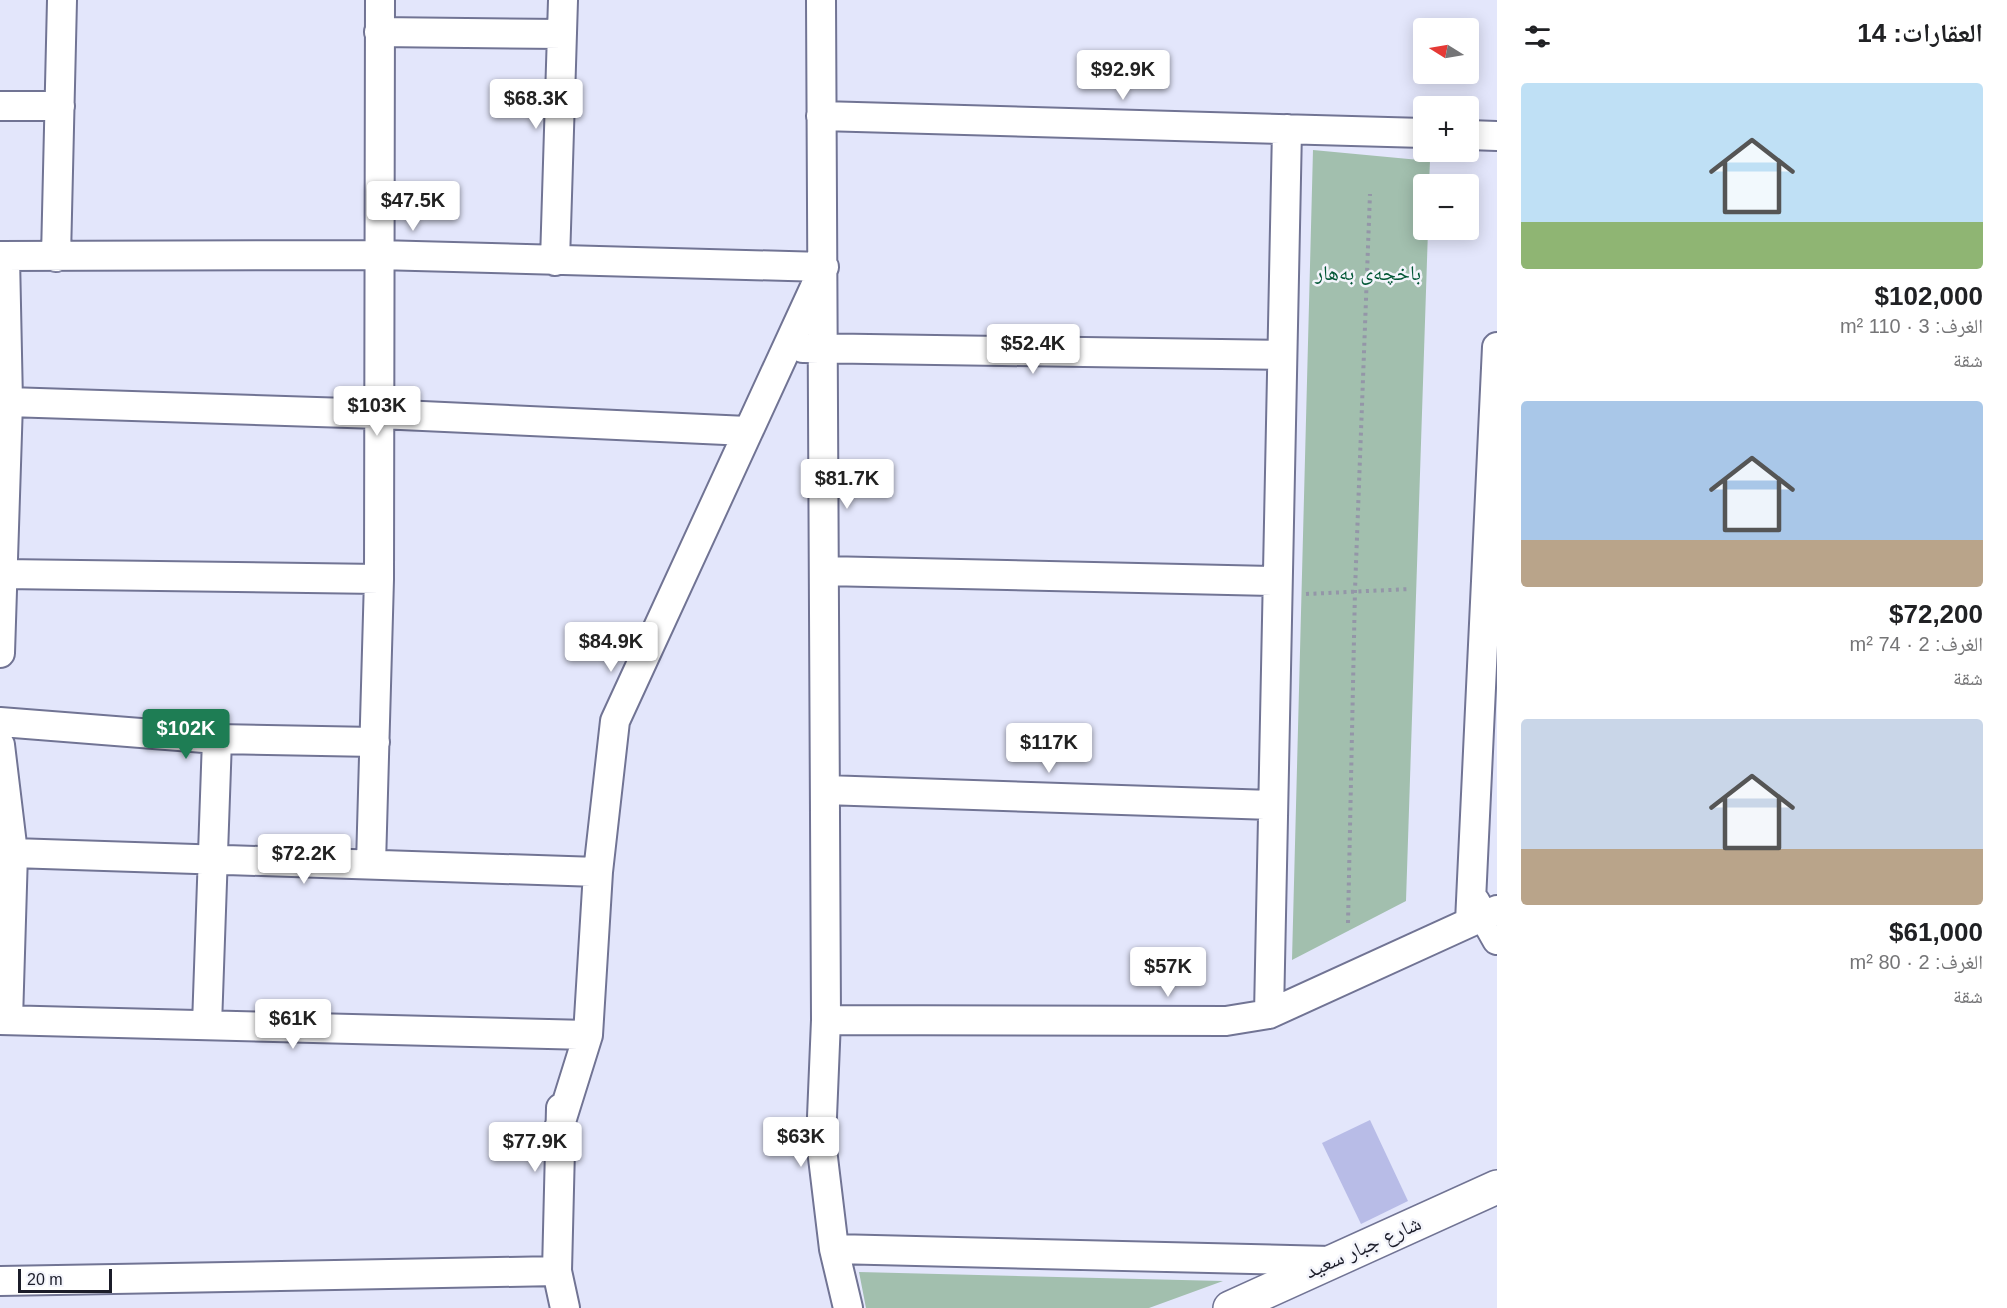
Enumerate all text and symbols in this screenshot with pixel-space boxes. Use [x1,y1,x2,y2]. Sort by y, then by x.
north arrow [1413,18,1479,84]
map controls [1413,18,1479,240]
text: العقارات: 14 [1857,18,1983,48]
icon: filters [1521,20,1554,53]
pin: $92.9K [1074,50,1172,101]
text: $92.9K [1091,58,1155,80]
pin: $68.3K [487,79,585,130]
text: $68.3K [504,87,568,109]
button: + [1413,96,1479,162]
icon: home [1698,122,1806,230]
button: − [1413,174,1479,240]
pin: $47.5K [364,181,462,232]
text: $47.5K [381,189,445,211]
park label: باخچەی بەهار [1314,261,1421,285]
text: $102,000 [1875,281,1983,311]
text: الغرف: 3 · 110 m² [1840,315,1983,337]
pin: $52.4K [984,324,1082,375]
text: $52.4K [1001,332,1065,354]
text: شقة [1953,349,1983,371]
pin: $103K [335,386,419,437]
text: $103K [348,394,406,416]
icon: home [1698,440,1806,548]
pin: $81.7K [798,459,896,510]
text: $81.7K [815,467,879,489]
text: $72,200 [1889,599,1983,629]
pin: $84.9K [562,622,660,673]
text: $84.9K [579,630,643,652]
text: الغرف: 2 · 74 m² [1850,633,1983,655]
text: شقة [1953,667,1983,689]
pin: $102K [144,709,228,760]
text: $102K [157,717,215,739]
pin: $117K [1007,723,1091,774]
text: $117K [1020,731,1078,753]
icon: home [1698,758,1806,866]
pin: $72.2K [255,834,353,885]
text: $72.2K [272,842,336,864]
text: $61,000 [1889,917,1983,947]
pin: $57K [1132,947,1204,998]
text: الغرف: 2 · 80 m² [1850,951,1983,973]
text: $57K [1144,955,1192,977]
text: شقة [1953,985,1983,1007]
pin: $61K [257,999,329,1050]
text: $61K [269,1007,317,1029]
pin: $63K [765,1117,837,1168]
pin: $77.9K [486,1122,584,1173]
text: $63K [777,1125,825,1147]
text: $77.9K [503,1130,567,1152]
street label: شارع جبار سعيد [1301,1211,1425,1284]
scale bar [18,1266,112,1294]
text: 20 m [27,1271,63,1288]

